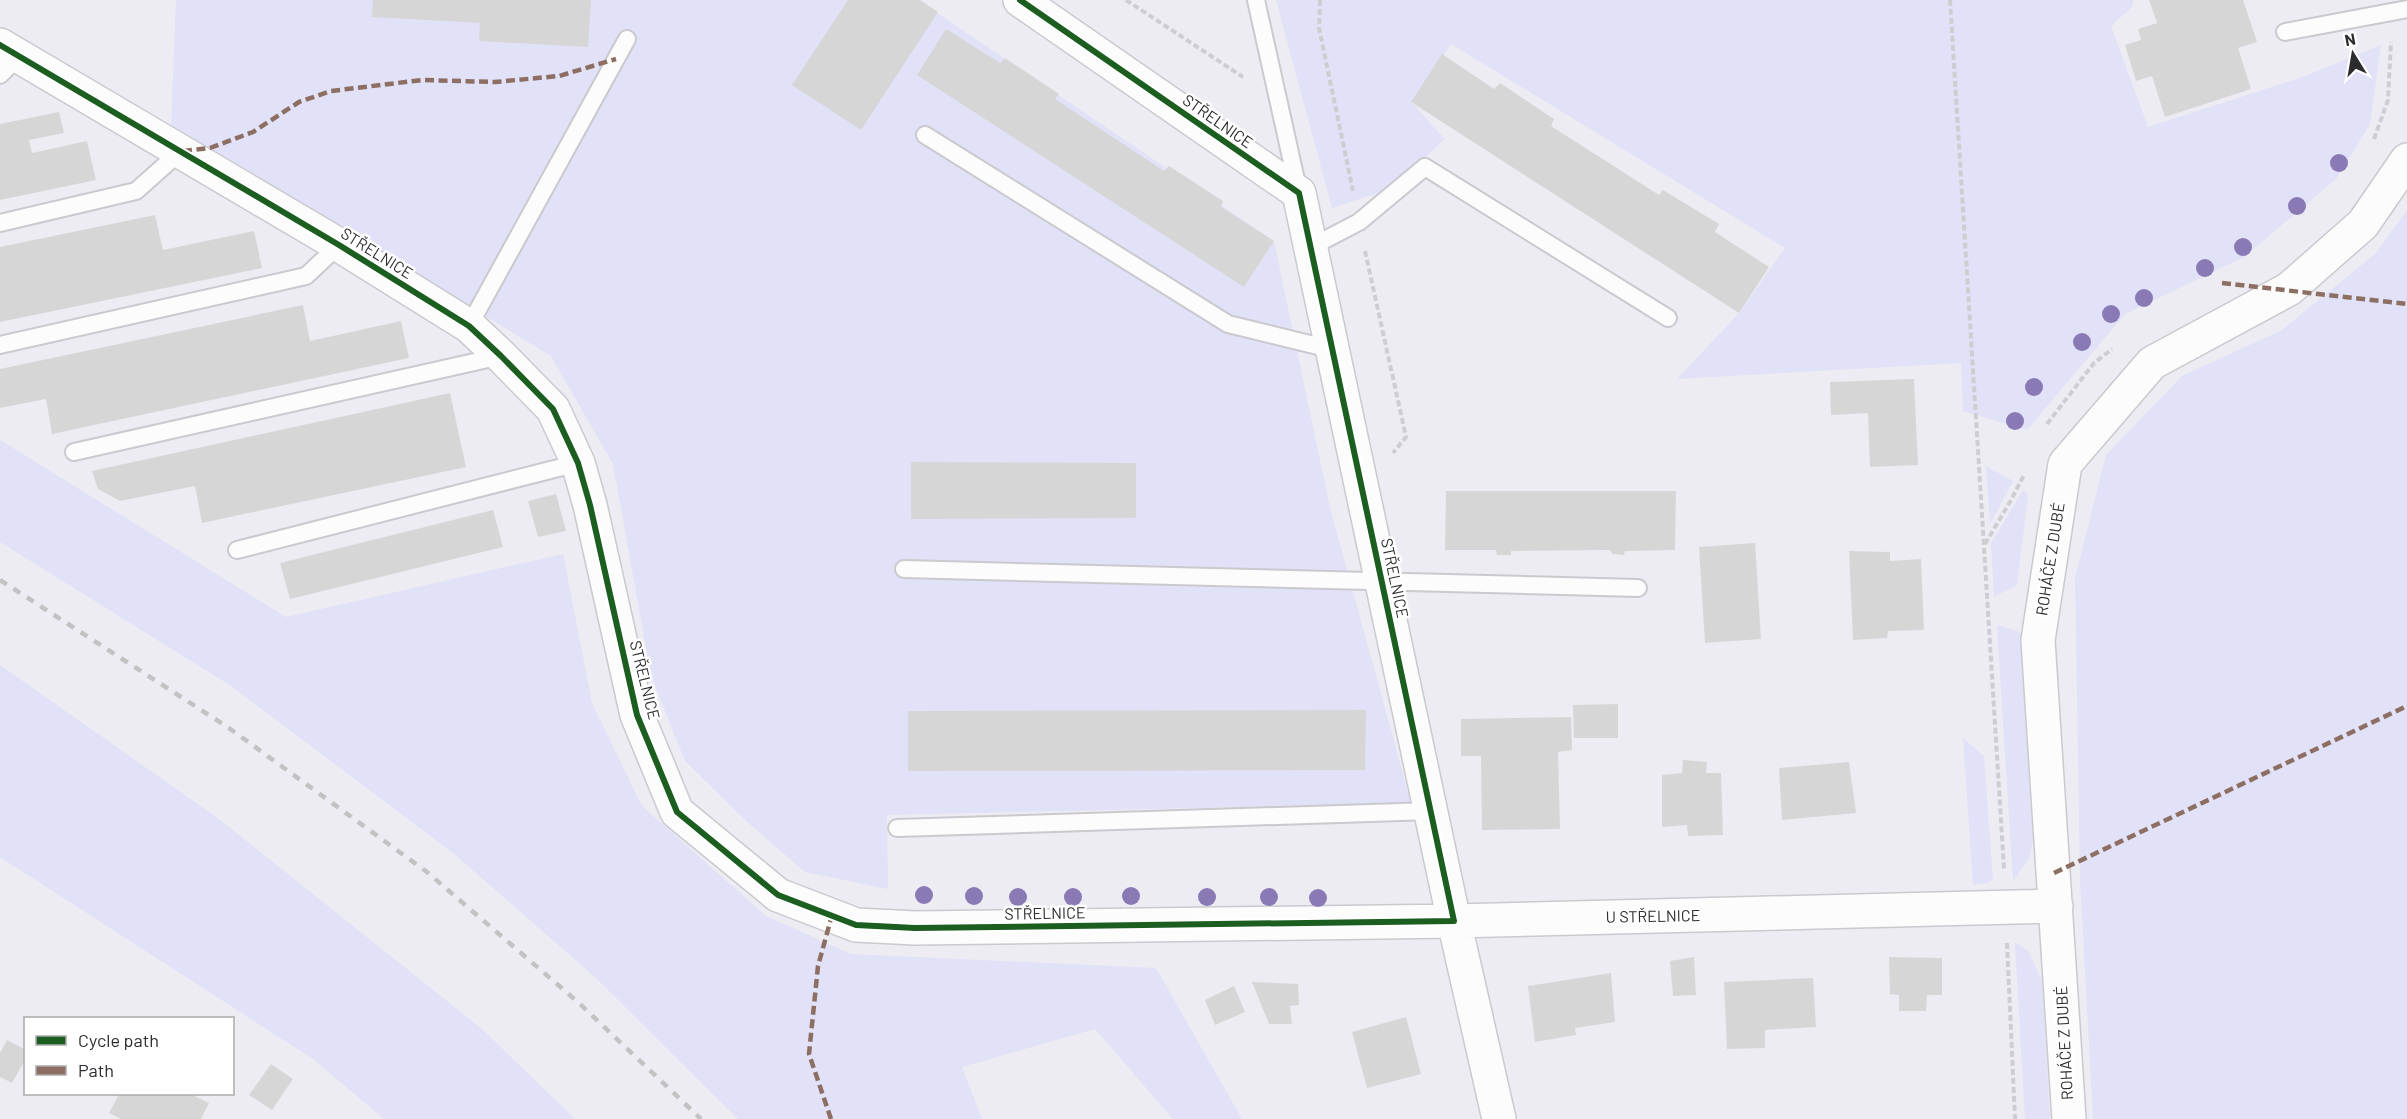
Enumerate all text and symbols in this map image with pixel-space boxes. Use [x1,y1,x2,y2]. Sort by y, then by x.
north arrow [2323,24,2383,84]
text: N [2343,28,2357,49]
street label: STŘELNICE [1180,90,1257,152]
street label: STŘELNICE [338,223,417,282]
street label: ROHÁČE Z DUBÉ [2031,501,2068,617]
street label: STŘELNICE [1378,536,1413,620]
street label: STŘELNICE [626,638,665,721]
street label: STŘELNICE [1004,902,1086,923]
street label: U STŘELNICE [1606,905,1700,926]
street label: ROHÁČE Z DUBÉ [2051,985,2076,1101]
legend [24,1017,234,1095]
text: Cycle path [78,1029,159,1051]
text: Path [78,1059,114,1081]

